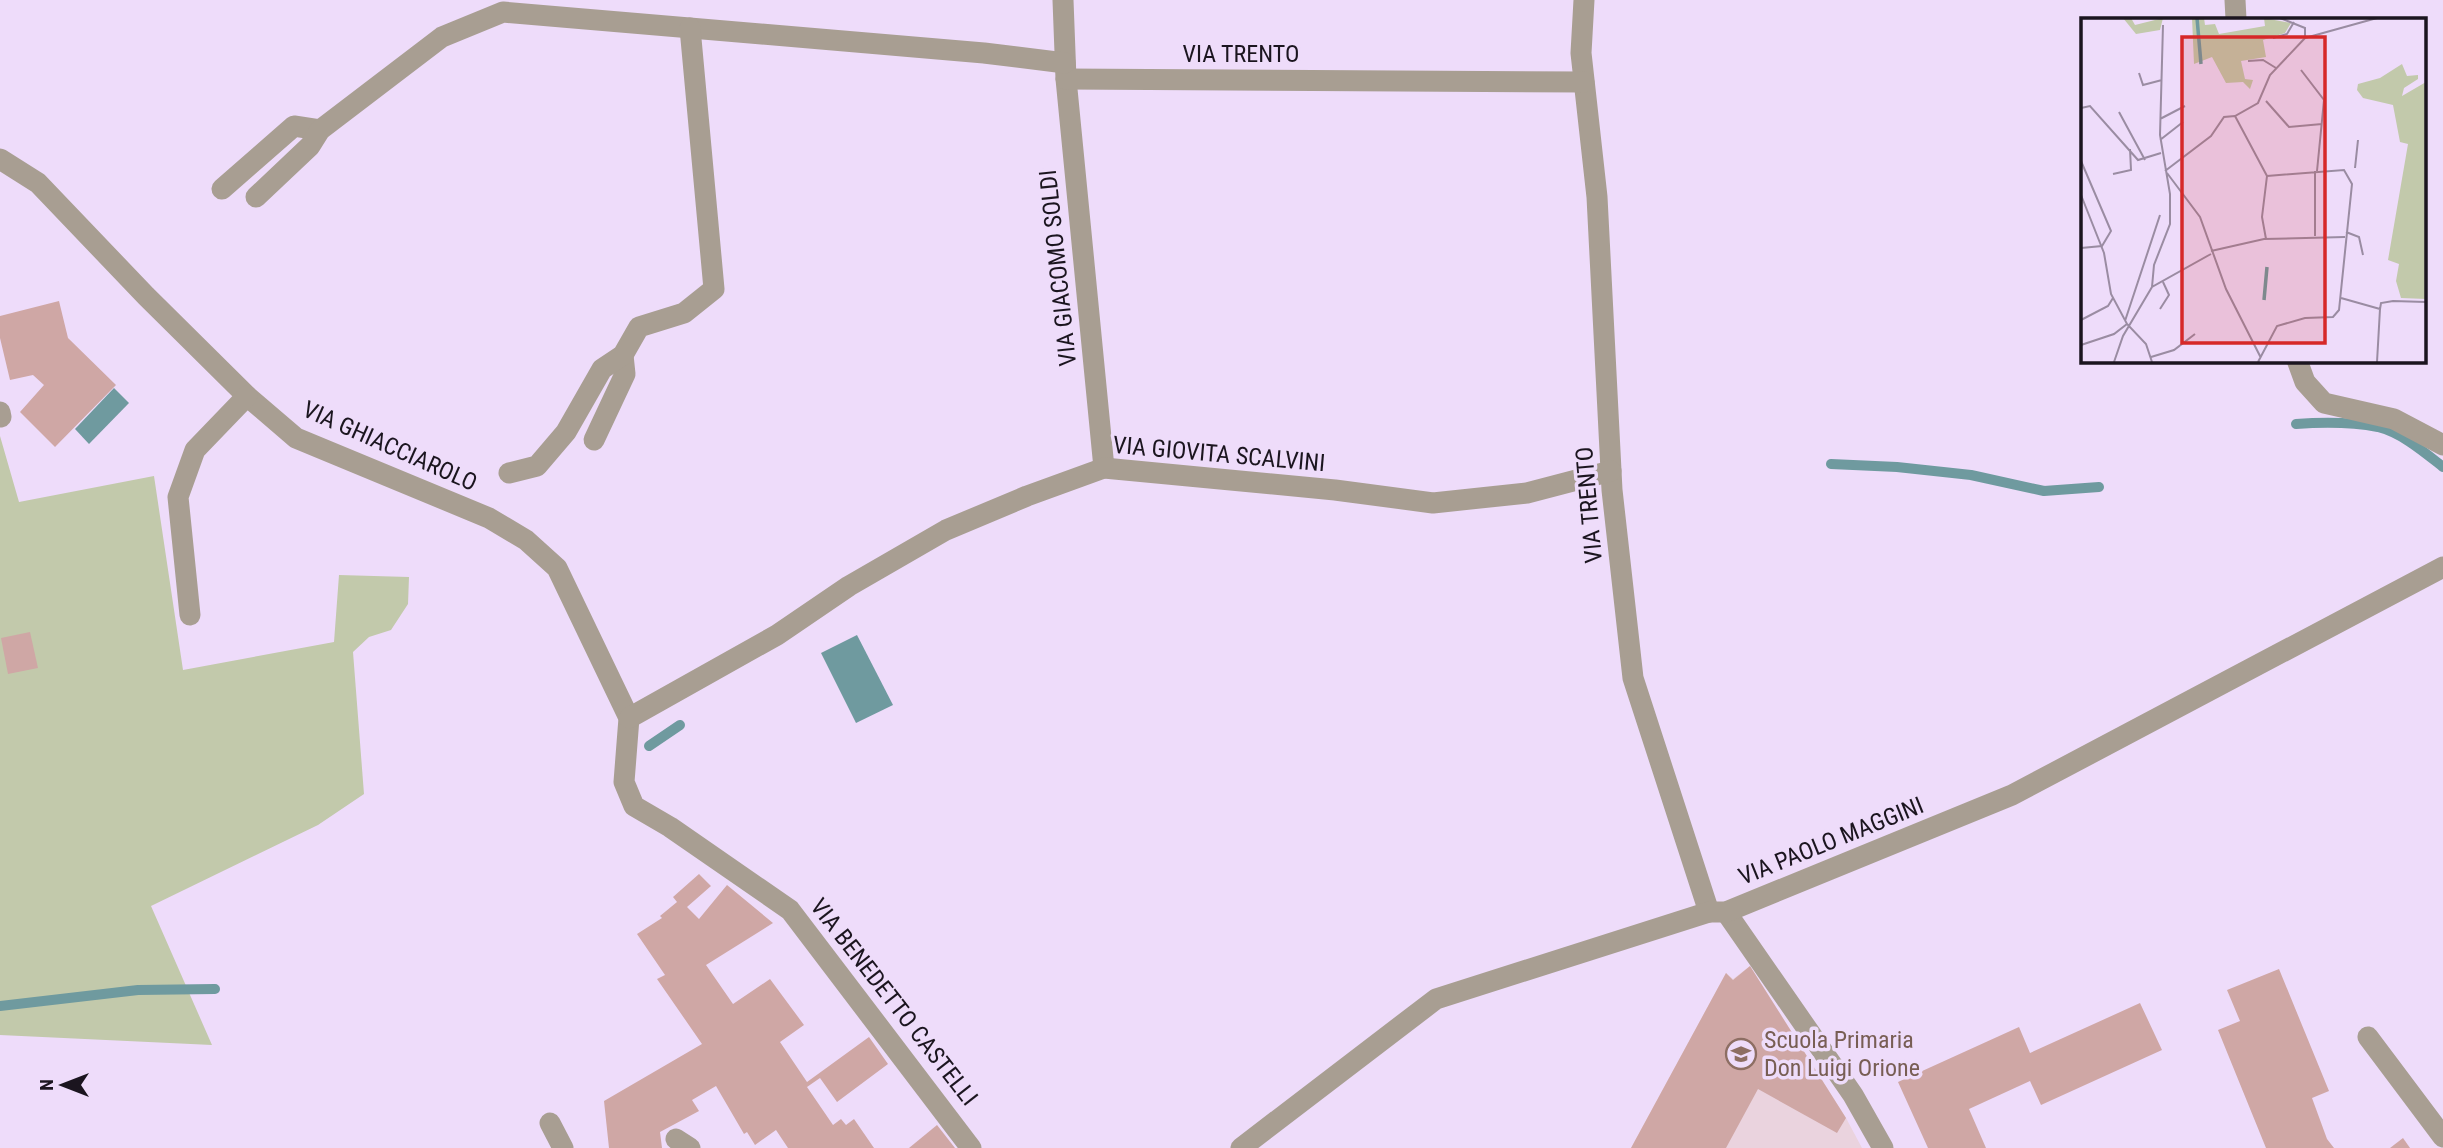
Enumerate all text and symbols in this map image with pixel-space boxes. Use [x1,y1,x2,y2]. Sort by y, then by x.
inset map [2081,18,2426,362]
street label: VIA TRENTO [1183,40,1299,68]
street label: VIA GIACOMO SOLDI [1034,168,1082,368]
street label: VIA GHIACCIAROLO [299,395,481,497]
street label: VIA GIOVITA SCALVINI [1112,431,1326,477]
street label: VIA TRENTO [1570,446,1608,564]
street label: VIA PAOLO MAGGINI [1735,791,1927,891]
street label: VIA BENEDETTO CASTELLI [805,893,983,1111]
place label: Scuola Primaria Don Luigi Orione [1764,1026,1920,1082]
school or university icon: Scuola Primaria Don Luigi Orione [1724,1037,1758,1071]
north arrow [28,1050,98,1120]
text: N [35,1079,58,1091]

